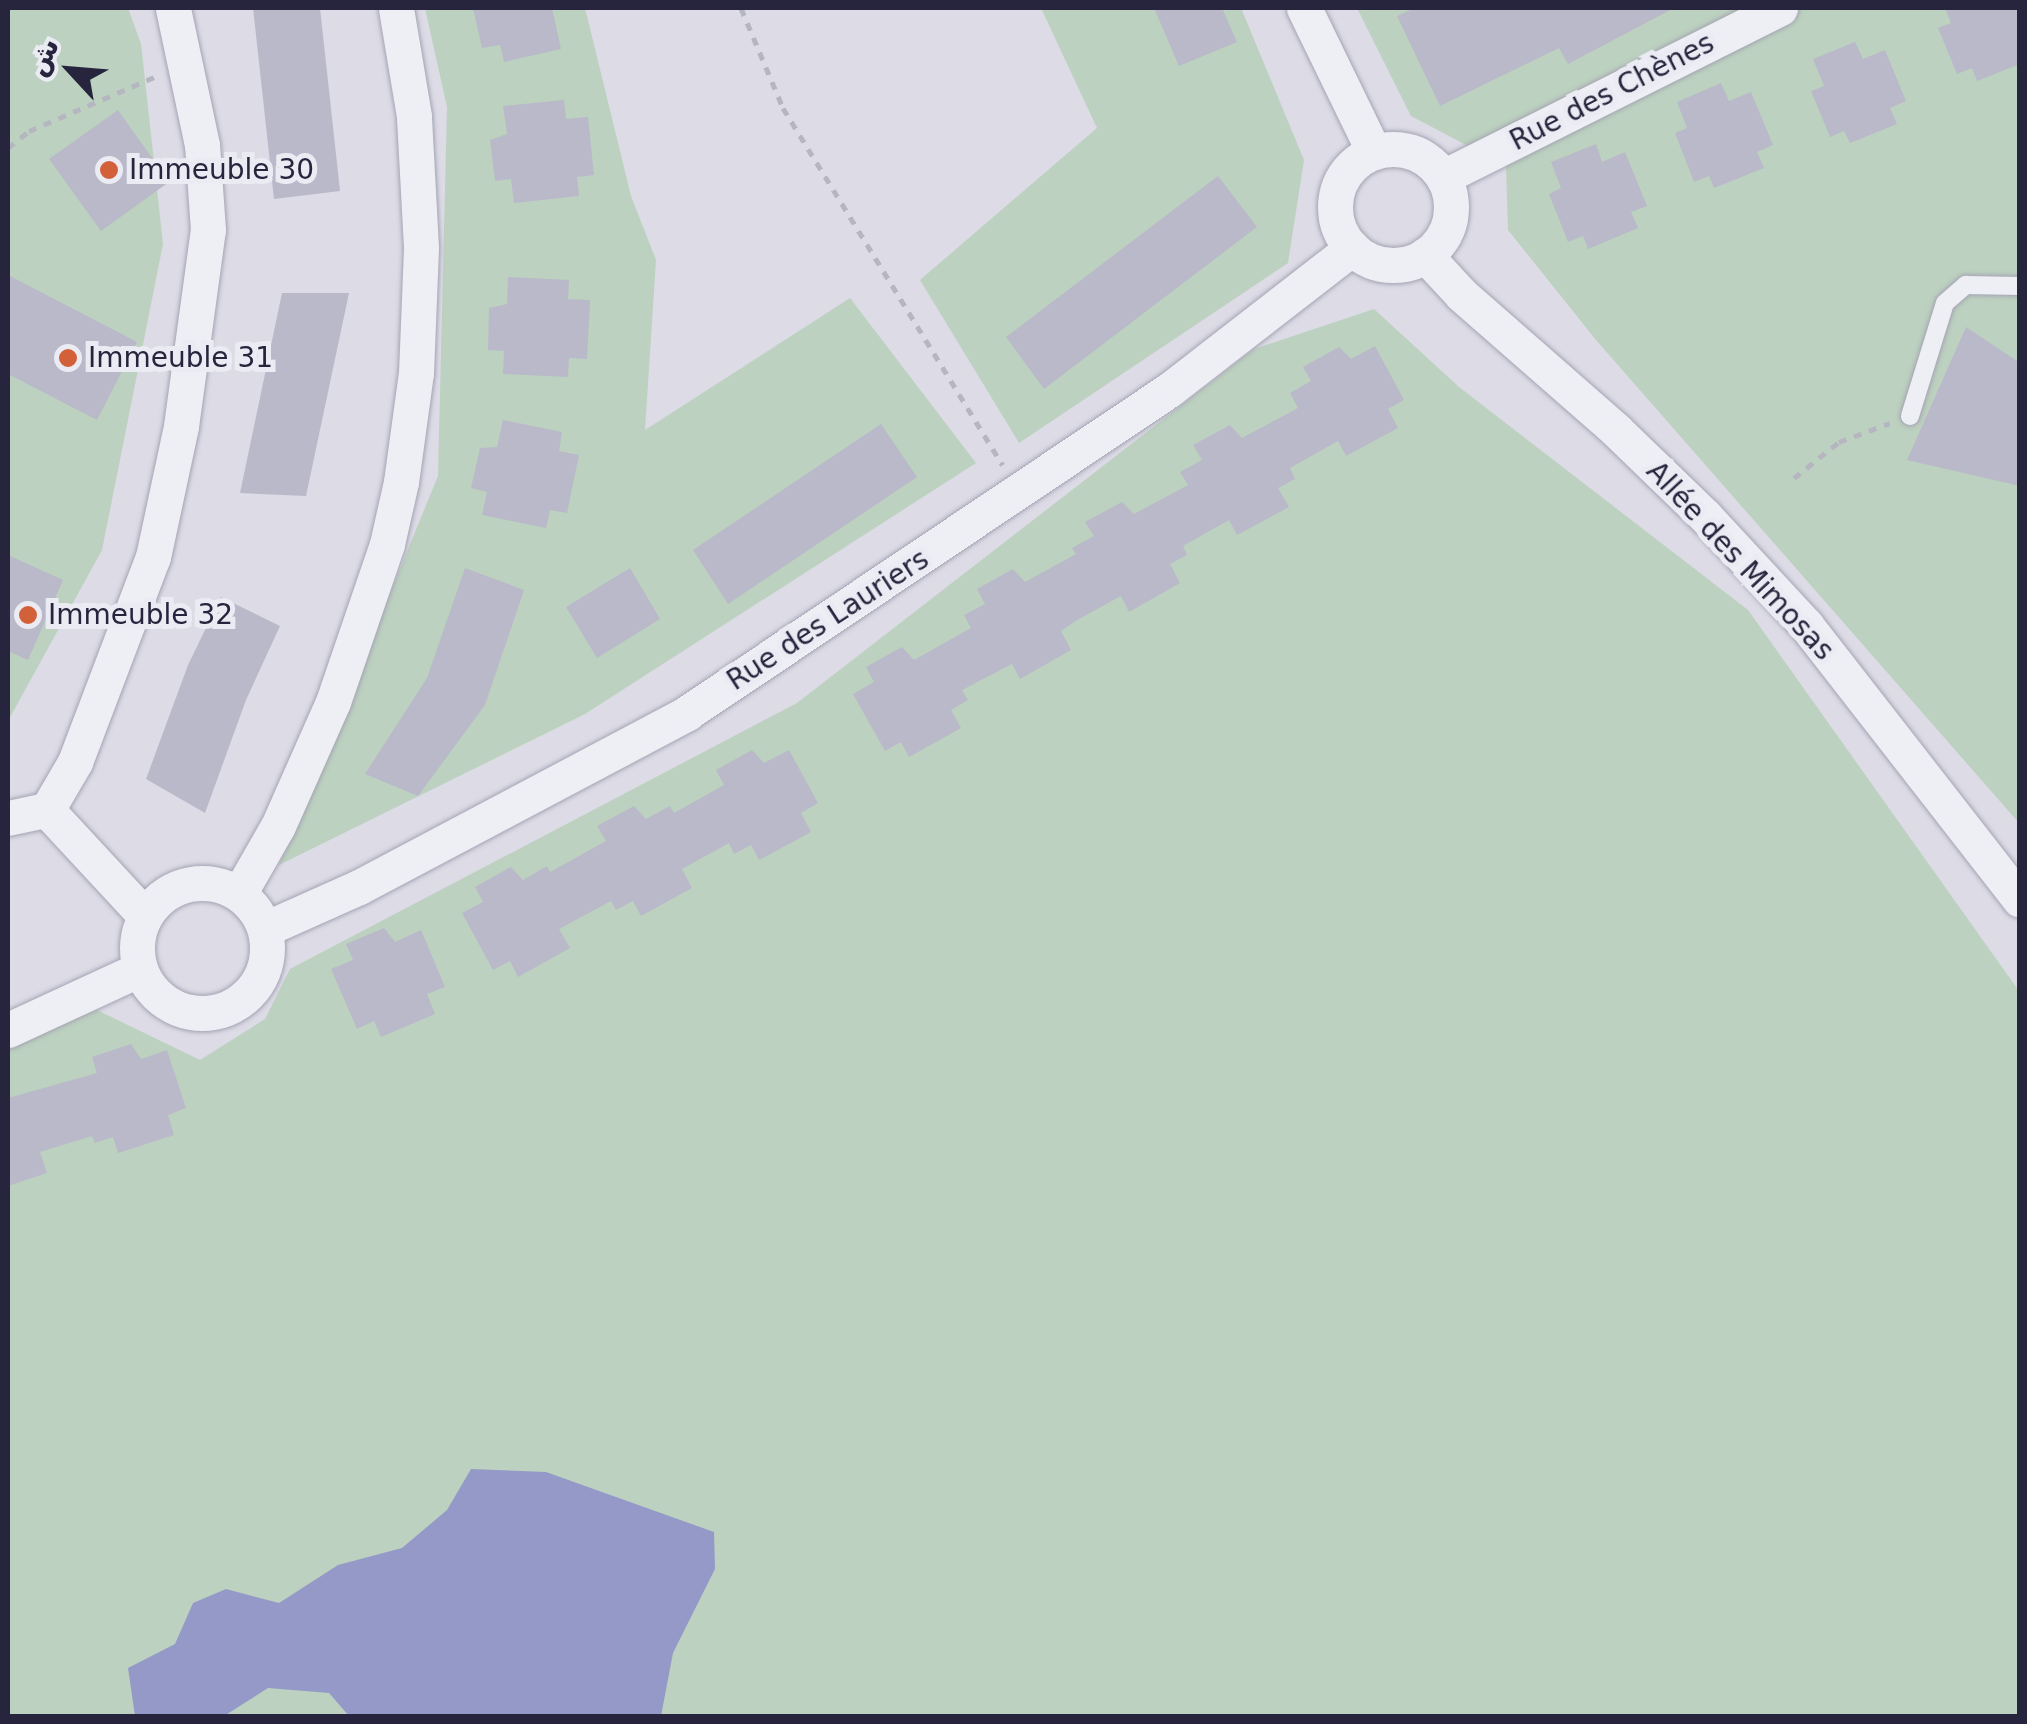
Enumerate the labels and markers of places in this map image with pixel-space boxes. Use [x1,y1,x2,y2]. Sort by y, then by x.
place label: Immeuble 30 [129,153,314,187]
marker: Immeuble 30 [98,159,120,181]
place label: Immeuble 31 [88,341,273,375]
marker: Immeuble 31 [57,347,79,369]
place label: Immeuble 32 [48,598,233,632]
marker: Immeuble 32 [17,604,39,626]

